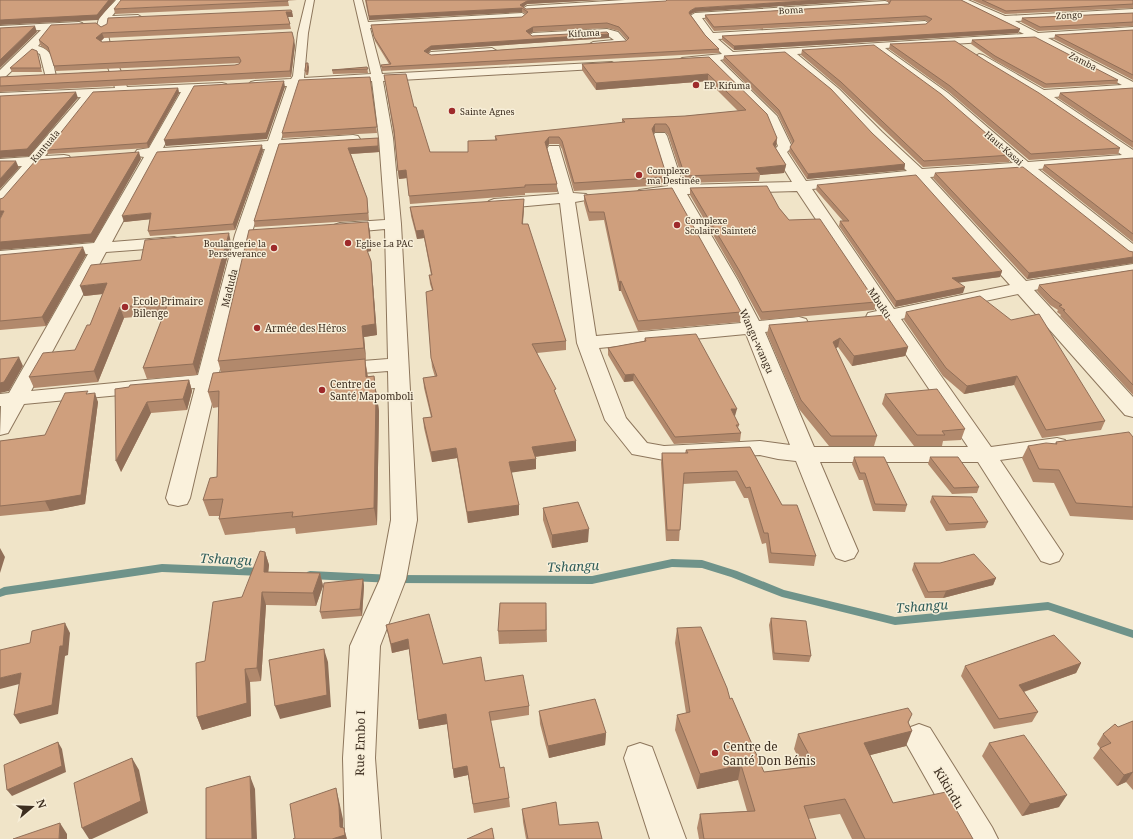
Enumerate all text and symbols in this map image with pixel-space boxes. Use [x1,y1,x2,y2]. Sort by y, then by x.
street label: Boma [778,3,804,17]
street label: Zongo [1055,8,1083,22]
street label: Kifuma [568,26,600,40]
street label: Zamba [1067,49,1099,73]
place label: EP. Kifuma [704,79,750,92]
marker: EP. Kifuma [691,80,701,90]
place label: Sainte Agnes [460,105,515,118]
marker: Sainte Agnes [447,106,457,116]
street label: Kuntuala [27,127,63,165]
street label: Haut-Kasai [982,128,1026,168]
place label: Complexe ma Destinée [647,164,700,187]
marker: Complexe ma Destinée [634,170,644,180]
place label: Complexe Scolaire Sainteté [685,214,756,237]
marker: Complexe Scolaire Sainteté [672,220,682,230]
place label: Boulangerie la Perseverance [204,237,266,260]
place label: Eglise La PAC [356,237,413,250]
marker: Eglise La PAC [343,238,353,248]
marker: Boulangerie la Perseverance [269,243,279,253]
street label: Maduda [217,267,241,309]
street label: Mbuku [865,285,896,322]
place label: Ecole Primaire Bilenge [133,294,203,320]
marker: Ecole Primaire Bilenge [120,302,130,312]
street label: Wangu-wangu [737,307,778,376]
place label: Armée des Héros [265,321,347,335]
marker: Armée des Héros [252,323,262,333]
place label: Centre de Santé Mapomboli [330,377,414,403]
marker: Centre de Santé Mapomboli [317,385,327,395]
water label: Tshangu [200,549,253,569]
water label: Tshangu [547,556,600,576]
water label: Tshangu [895,595,949,617]
street label: Rue Embo I [351,710,369,776]
place label: Centre de Santé Don Bénis [723,738,816,769]
marker: Centre de Santé Don Bénis [710,748,720,758]
street label: Kikindu [930,764,968,812]
north arrow [12,787,52,827]
text: N [33,797,51,810]

